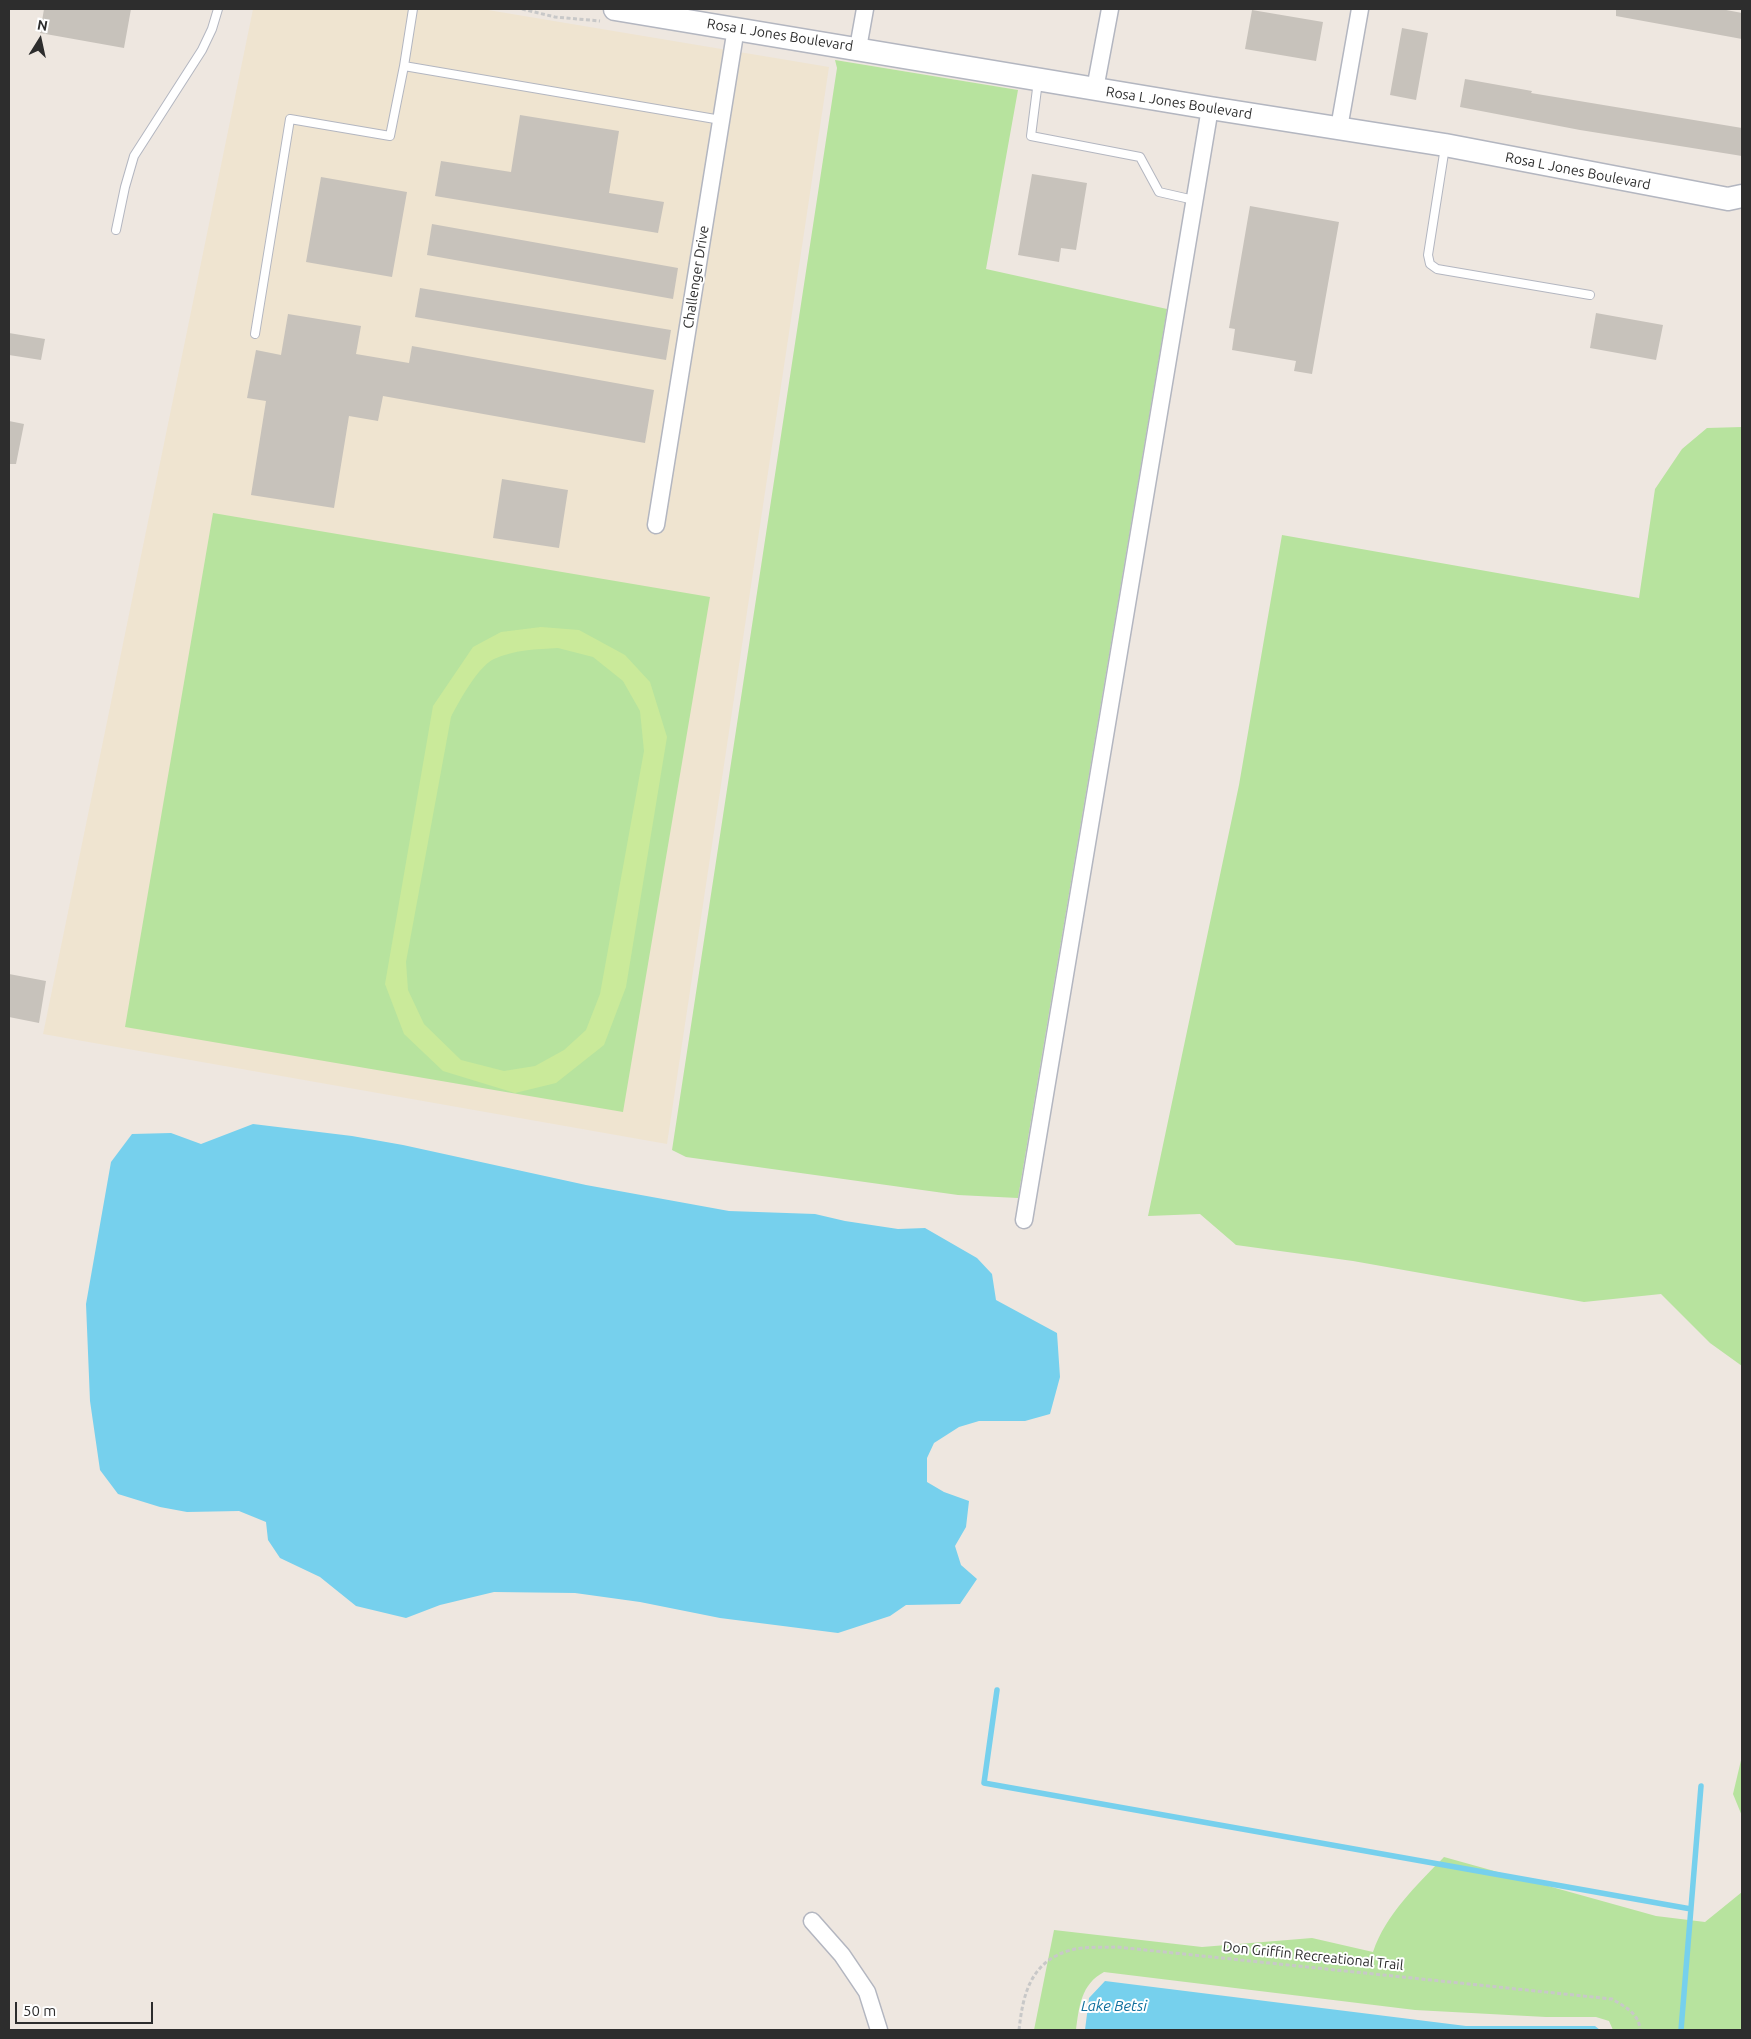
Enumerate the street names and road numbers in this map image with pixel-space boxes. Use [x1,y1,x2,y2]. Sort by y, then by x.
street label: Rosa L Jones Boulevard [706,15,854,55]
street label: Rosa L Jones Boulevard [1105,83,1253,123]
street label: Rosa L Jones Boulevard [1504,149,1652,193]
street label: Challenger Drive [680,224,712,330]
street label: Don Griffin Recreational Trail [1222,1938,1404,1974]

